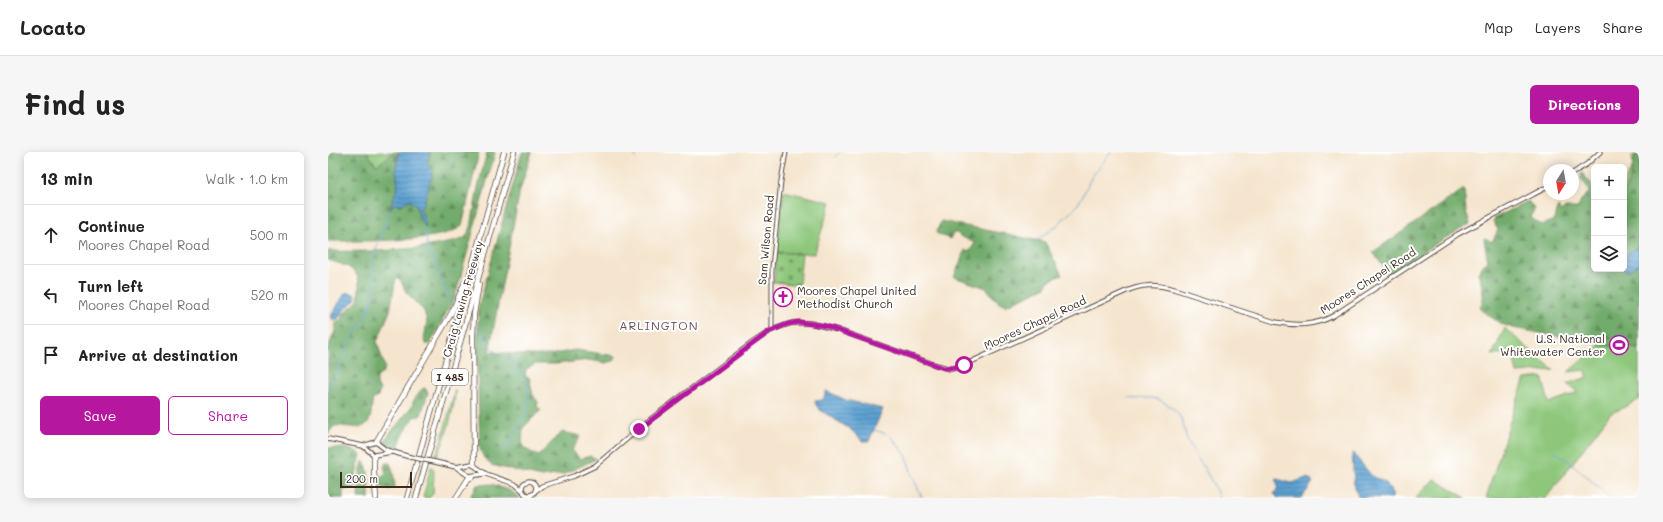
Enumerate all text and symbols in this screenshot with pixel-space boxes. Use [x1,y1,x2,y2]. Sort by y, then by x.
text: Locato [20,15,86,40]
text: Map [1484,18,1513,37]
text: Layers [1535,18,1581,37]
text: Share [1603,18,1643,37]
button: Directions [1530,85,1639,124]
text: Find us [24,86,125,122]
north arrow [1543,164,1579,200]
map controls [1591,164,1627,272]
button: + [1591,164,1627,200]
text: 13 min [40,167,93,189]
text: Walk · 1.0 km [205,170,288,187]
street label: Sam Wilson Road [754,194,777,285]
button: − [1591,200,1627,236]
text: Continue [78,216,145,236]
icon: ahead [40,224,62,246]
text: 500 m [250,226,288,243]
text: Moores Chapel Road [78,236,209,253]
button: layers [1591,236,1627,272]
street label: Craig Lawing Freeway [439,239,486,359]
street label: Moores Chapel Road [1317,244,1418,317]
text: Turn left [78,276,143,296]
place label: Moores Chapel United Methodist Church [797,283,916,311]
icon: left [40,284,62,306]
text: 520 m [251,286,288,303]
church icon: Moores Chapel United Methodist Church [772,286,794,308]
street label: Moores Chapel Road [981,292,1088,353]
text: Moores Chapel Road [78,296,209,313]
district label: ARLINGTON [619,317,699,333]
place label: U.S. National Whitewater Center [1500,331,1605,359]
sports icon: U.S. National Whitewater Center [1608,334,1630,356]
icon: arrive [40,344,62,366]
text: Arrive at destination [78,345,238,365]
route start [955,356,973,374]
road number: I 485 [432,369,468,385]
button: Save [40,396,160,435]
button: Share [168,396,288,435]
route end [630,420,648,438]
scale bar [340,470,412,489]
text: 200 m [346,471,378,486]

